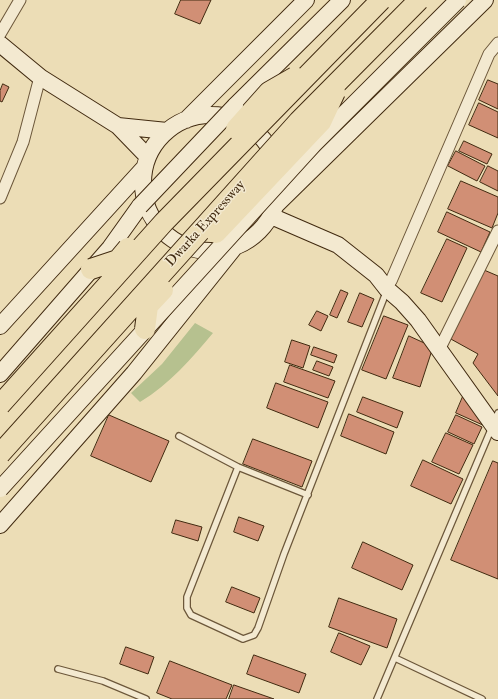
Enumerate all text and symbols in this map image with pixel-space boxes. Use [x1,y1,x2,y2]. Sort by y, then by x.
street label: Dwarka Expressway [163,177,249,271]

